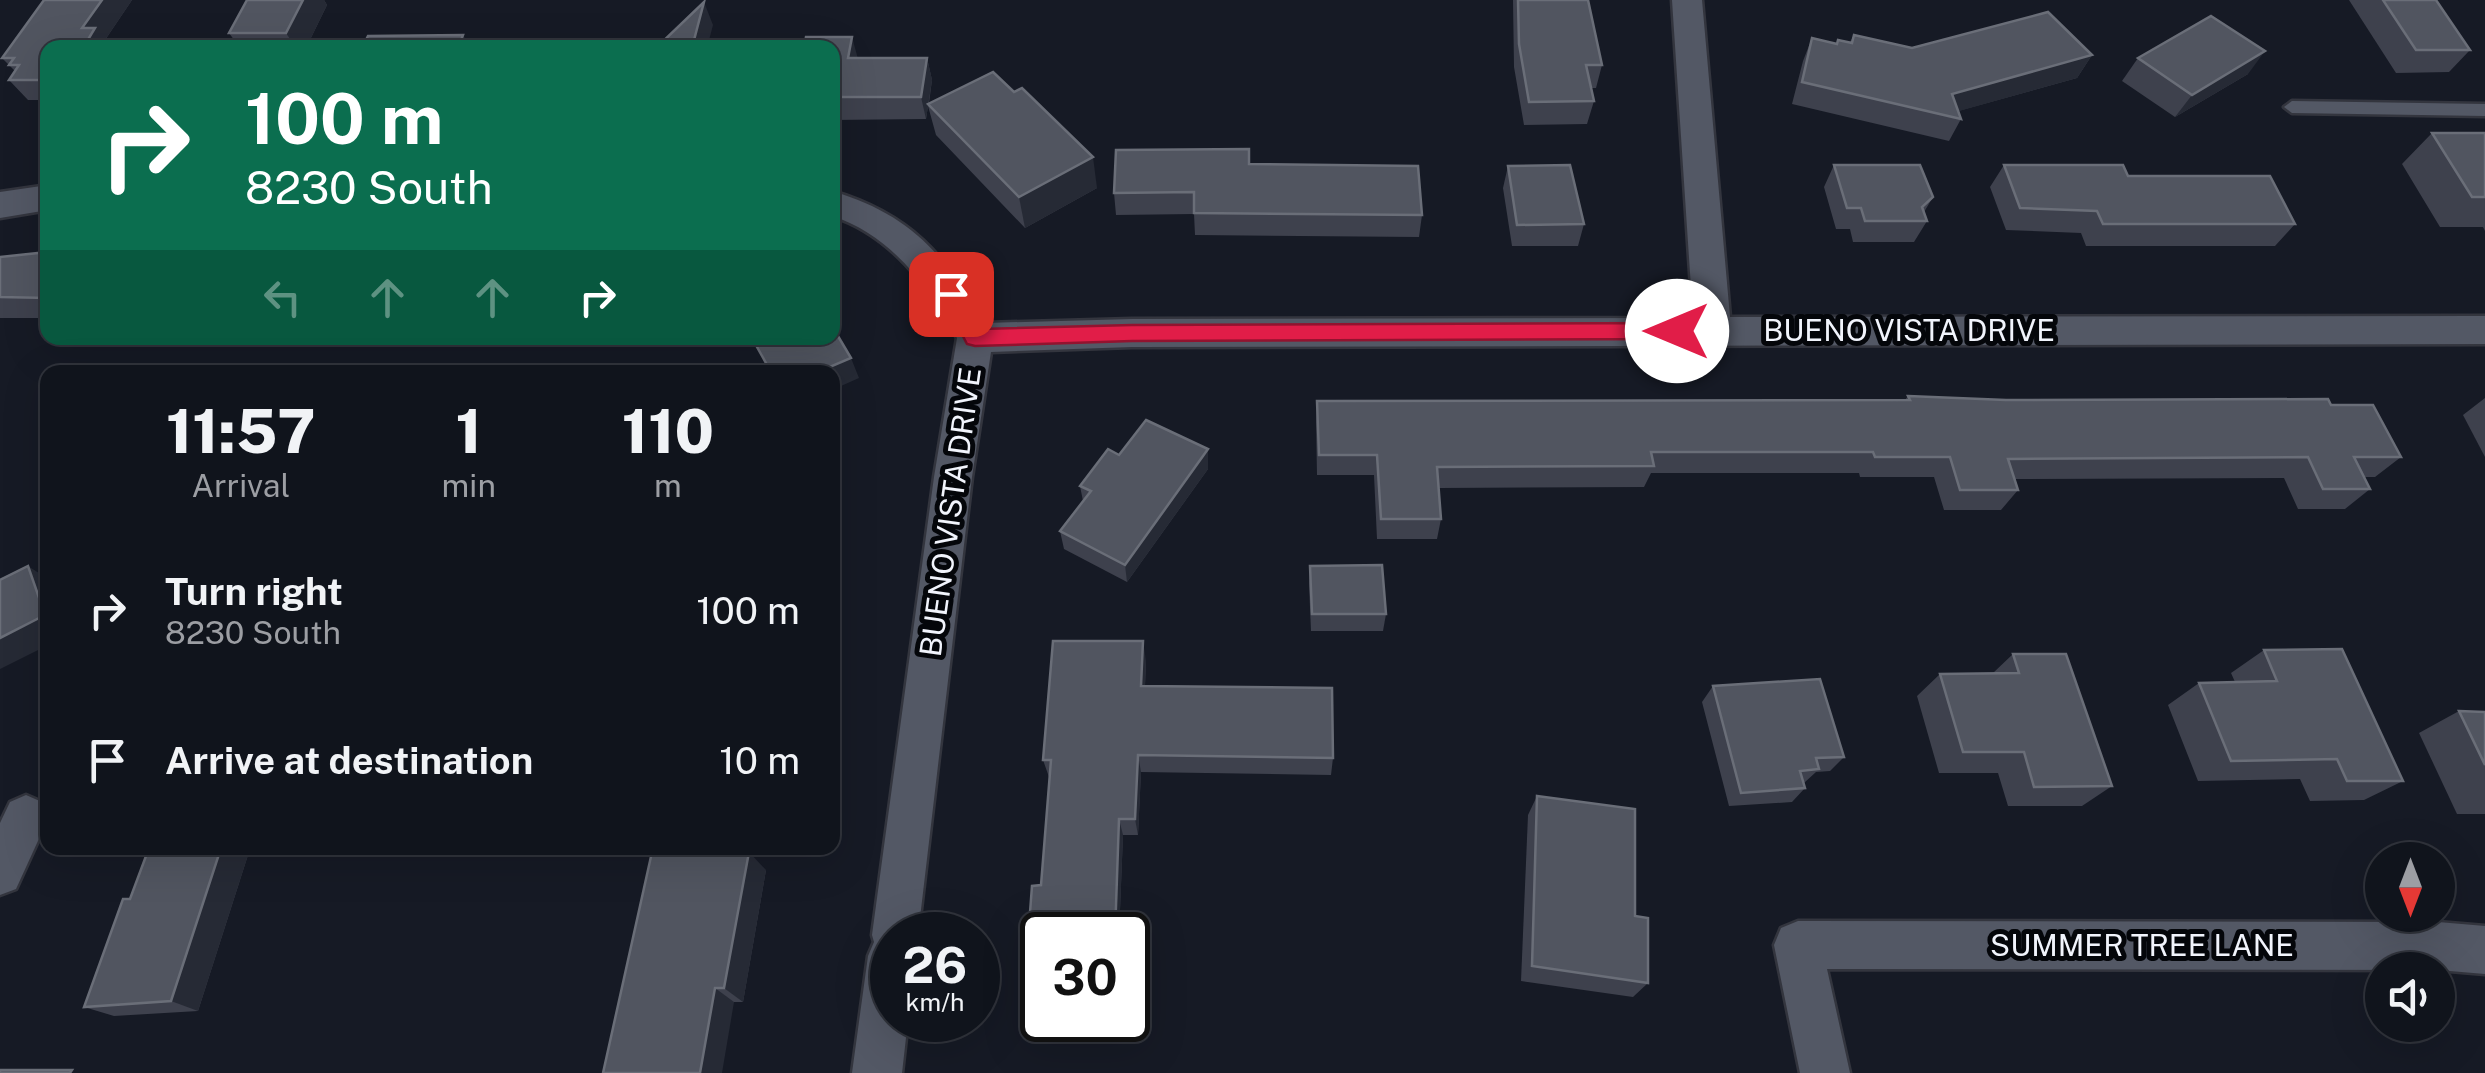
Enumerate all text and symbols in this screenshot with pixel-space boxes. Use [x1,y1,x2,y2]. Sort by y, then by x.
text: 100 m [245,77,443,160]
icon: right [80,80,210,210]
text: 8230 South [245,161,493,214]
pin [909,252,994,337]
icon: arrive [924,267,979,322]
icon: left [255,270,310,325]
icon: ahead [360,270,415,325]
icon: ahead [465,270,520,325]
icon: right [570,270,625,325]
position arrow [1625,279,1729,383]
street label: BUENO VISTA DRIVE [1763,312,2055,348]
street label: BUENO VISTA DRIVE [912,365,988,659]
text: 11:57 [166,396,316,467]
text: 1 [456,396,482,467]
text: 110 [622,396,714,467]
text: Arrival [191,467,290,504]
text: min [442,467,496,504]
text: m [654,467,682,504]
text: Turn right [165,569,343,614]
icon: right [80,583,135,638]
text: 100 m [696,588,800,633]
text: 8230 South [165,614,341,651]
icon: arrive [80,733,135,788]
text: Arrive at destination [165,738,533,783]
text: 10 m [719,738,800,783]
north arrow [2365,842,2455,932]
map controls [2365,842,2455,1042]
speed limit sign: 30 [1020,912,1150,1042]
street label: SUMMER TREE LANE [1990,927,2294,963]
text: 26 [903,935,967,994]
button: sound [2365,952,2455,1042]
text: km/h [906,987,964,1017]

